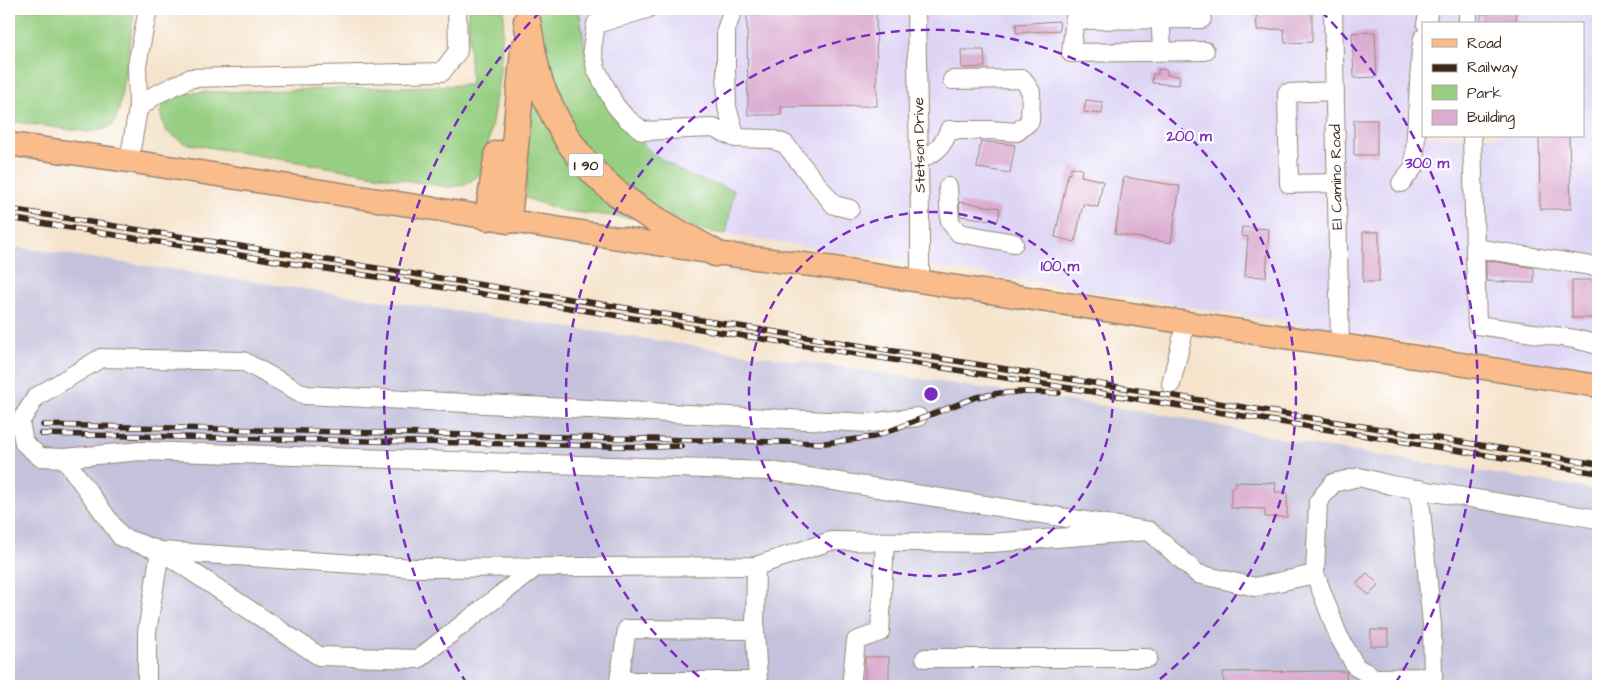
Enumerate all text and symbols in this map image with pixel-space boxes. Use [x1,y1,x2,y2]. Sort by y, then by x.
legend [1422,22,1584,138]
text: Road [1467,33,1502,54]
text: Railway [1467,57,1518,79]
text: Park [1467,83,1502,104]
street label: Stetson Drive [908,97,931,193]
text: Building [1467,107,1515,129]
street label: El Camino Road [1325,124,1348,230]
text: 200 m [1165,126,1212,147]
text: 300 m [1404,153,1449,174]
road number: I 90 [568,154,604,176]
text: 100 m [1041,256,1080,277]
centre of rings [922,385,940,403]

